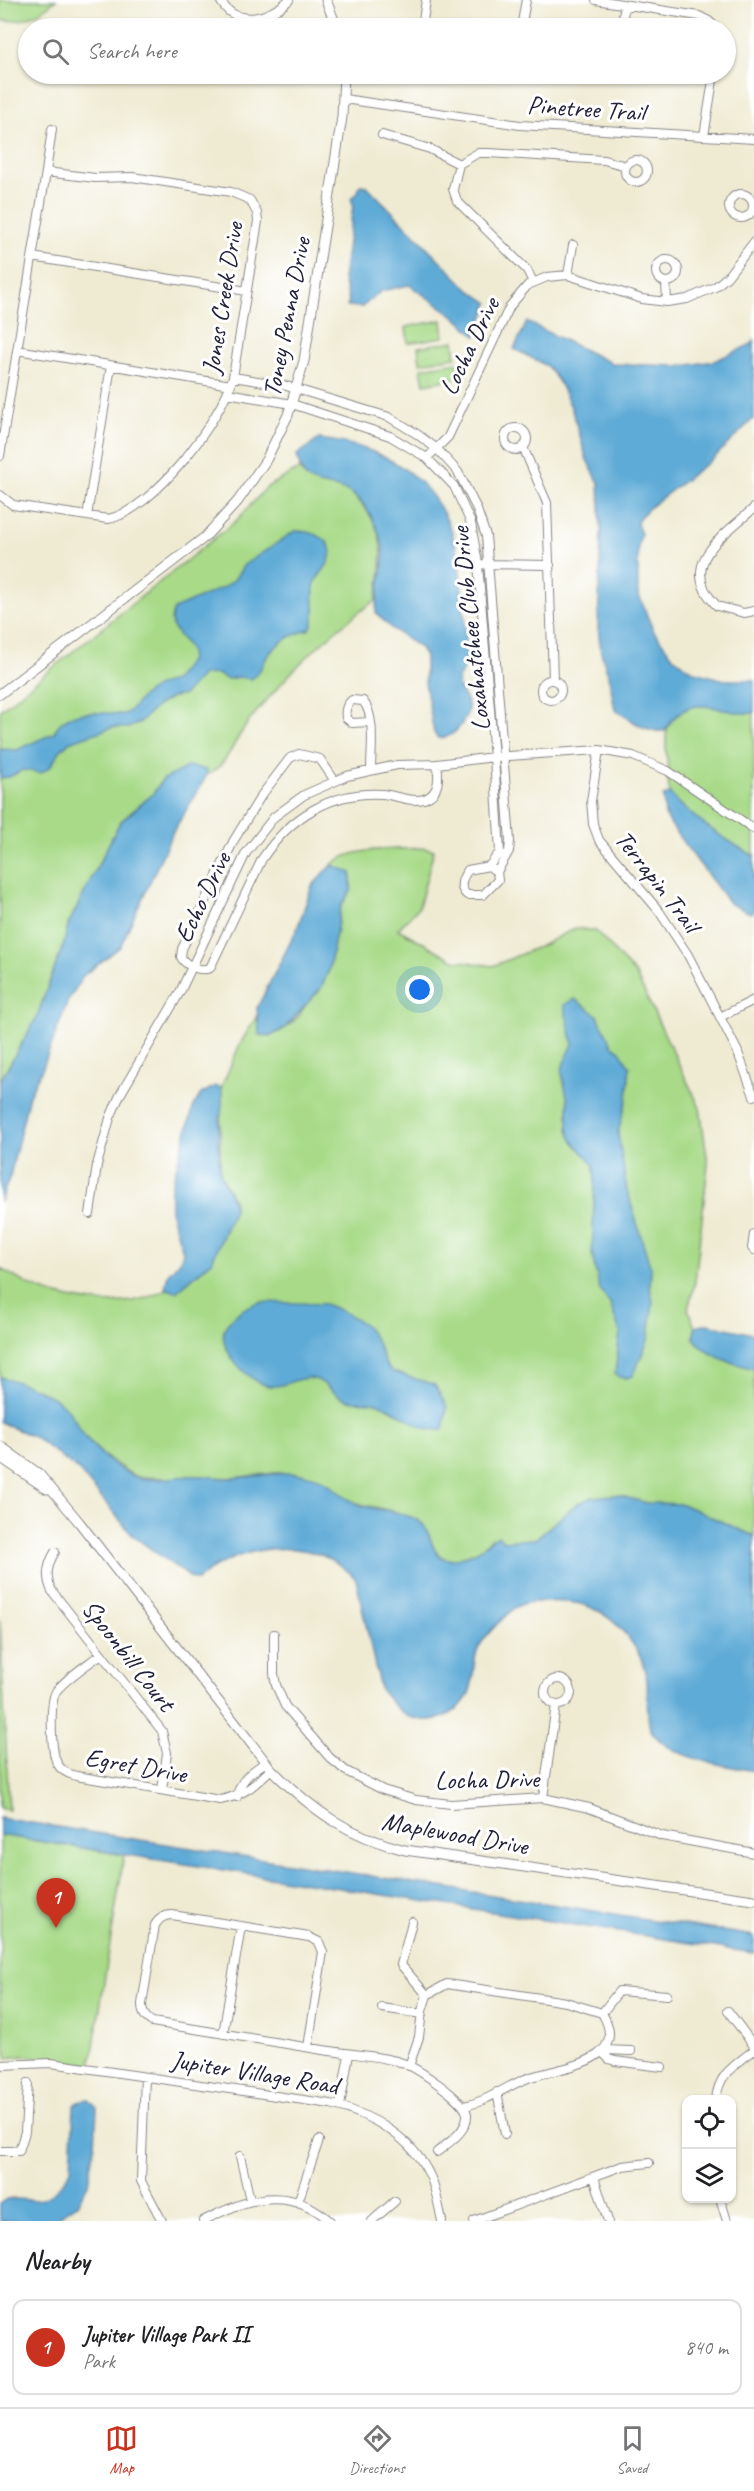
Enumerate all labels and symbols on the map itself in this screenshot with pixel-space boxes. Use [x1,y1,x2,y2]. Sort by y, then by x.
street label: Pinetree Trail [526,88,650,129]
street label: Jones Creek Drive [194,218,251,378]
street label: Toney Penna Drive [255,233,318,400]
street label: Locha Drive [432,290,508,400]
street label: Loxahatchee Club Drive [443,524,498,733]
street label: Terrapin Trail [608,824,711,943]
street label: Echo Drive [166,845,239,948]
your location [405,975,434,1004]
street label: Spoonbill Court [75,1593,184,1720]
street label: Egret Drive [83,1740,191,1791]
street label: Locha Drive [435,1762,542,1797]
street label: Maplewood Drive [379,1804,532,1863]
pin: 1 [36,1878,76,1928]
street label: Jupiter Village Road [167,2043,345,2103]

